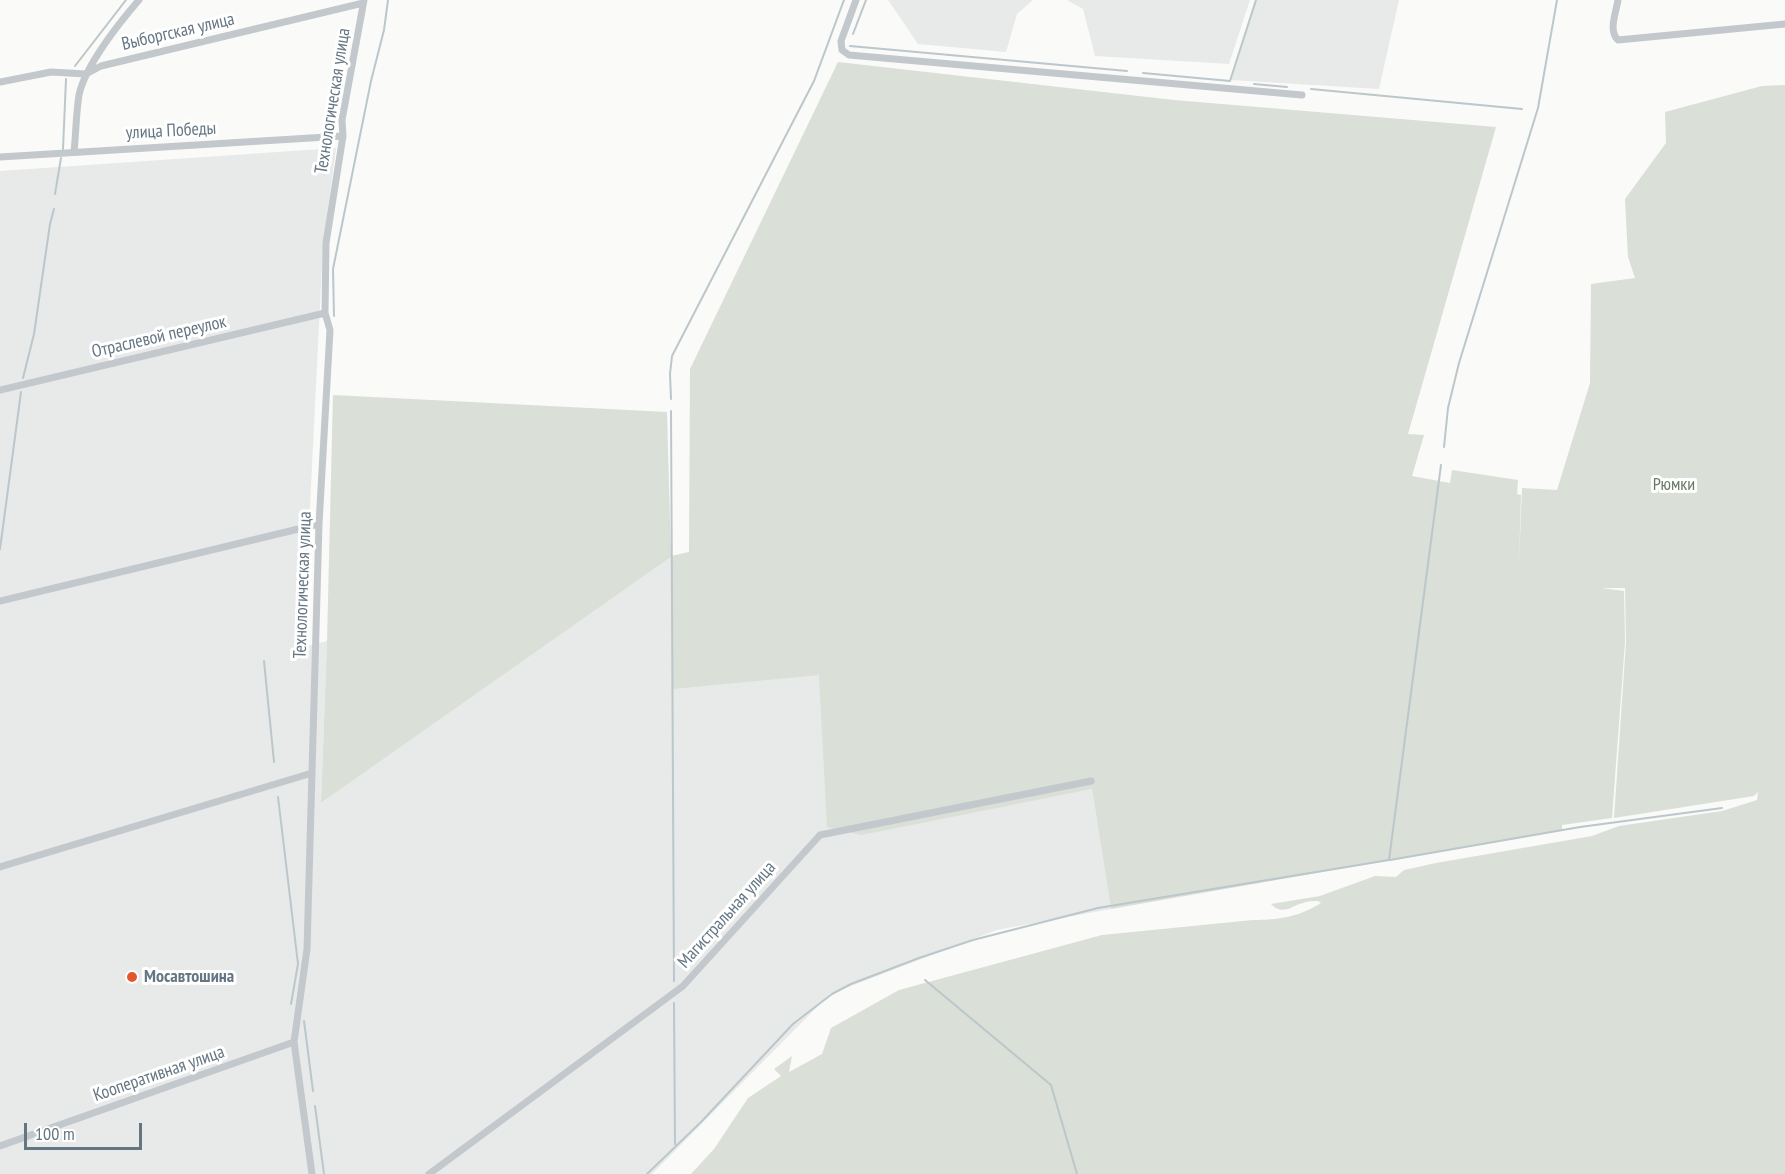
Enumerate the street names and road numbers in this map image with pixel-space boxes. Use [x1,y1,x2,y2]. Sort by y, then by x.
street label: Выборгская улица [120,9,236,55]
street label: Технологическая улица [311,27,355,175]
street label: улица Победы [125,118,217,144]
street label: Отраслевой переулок [90,311,228,363]
street label: Технологическая улица [290,511,316,659]
street label: Магистральная улица [674,857,780,973]
street label: Кооперативная улица [91,1041,227,1107]

